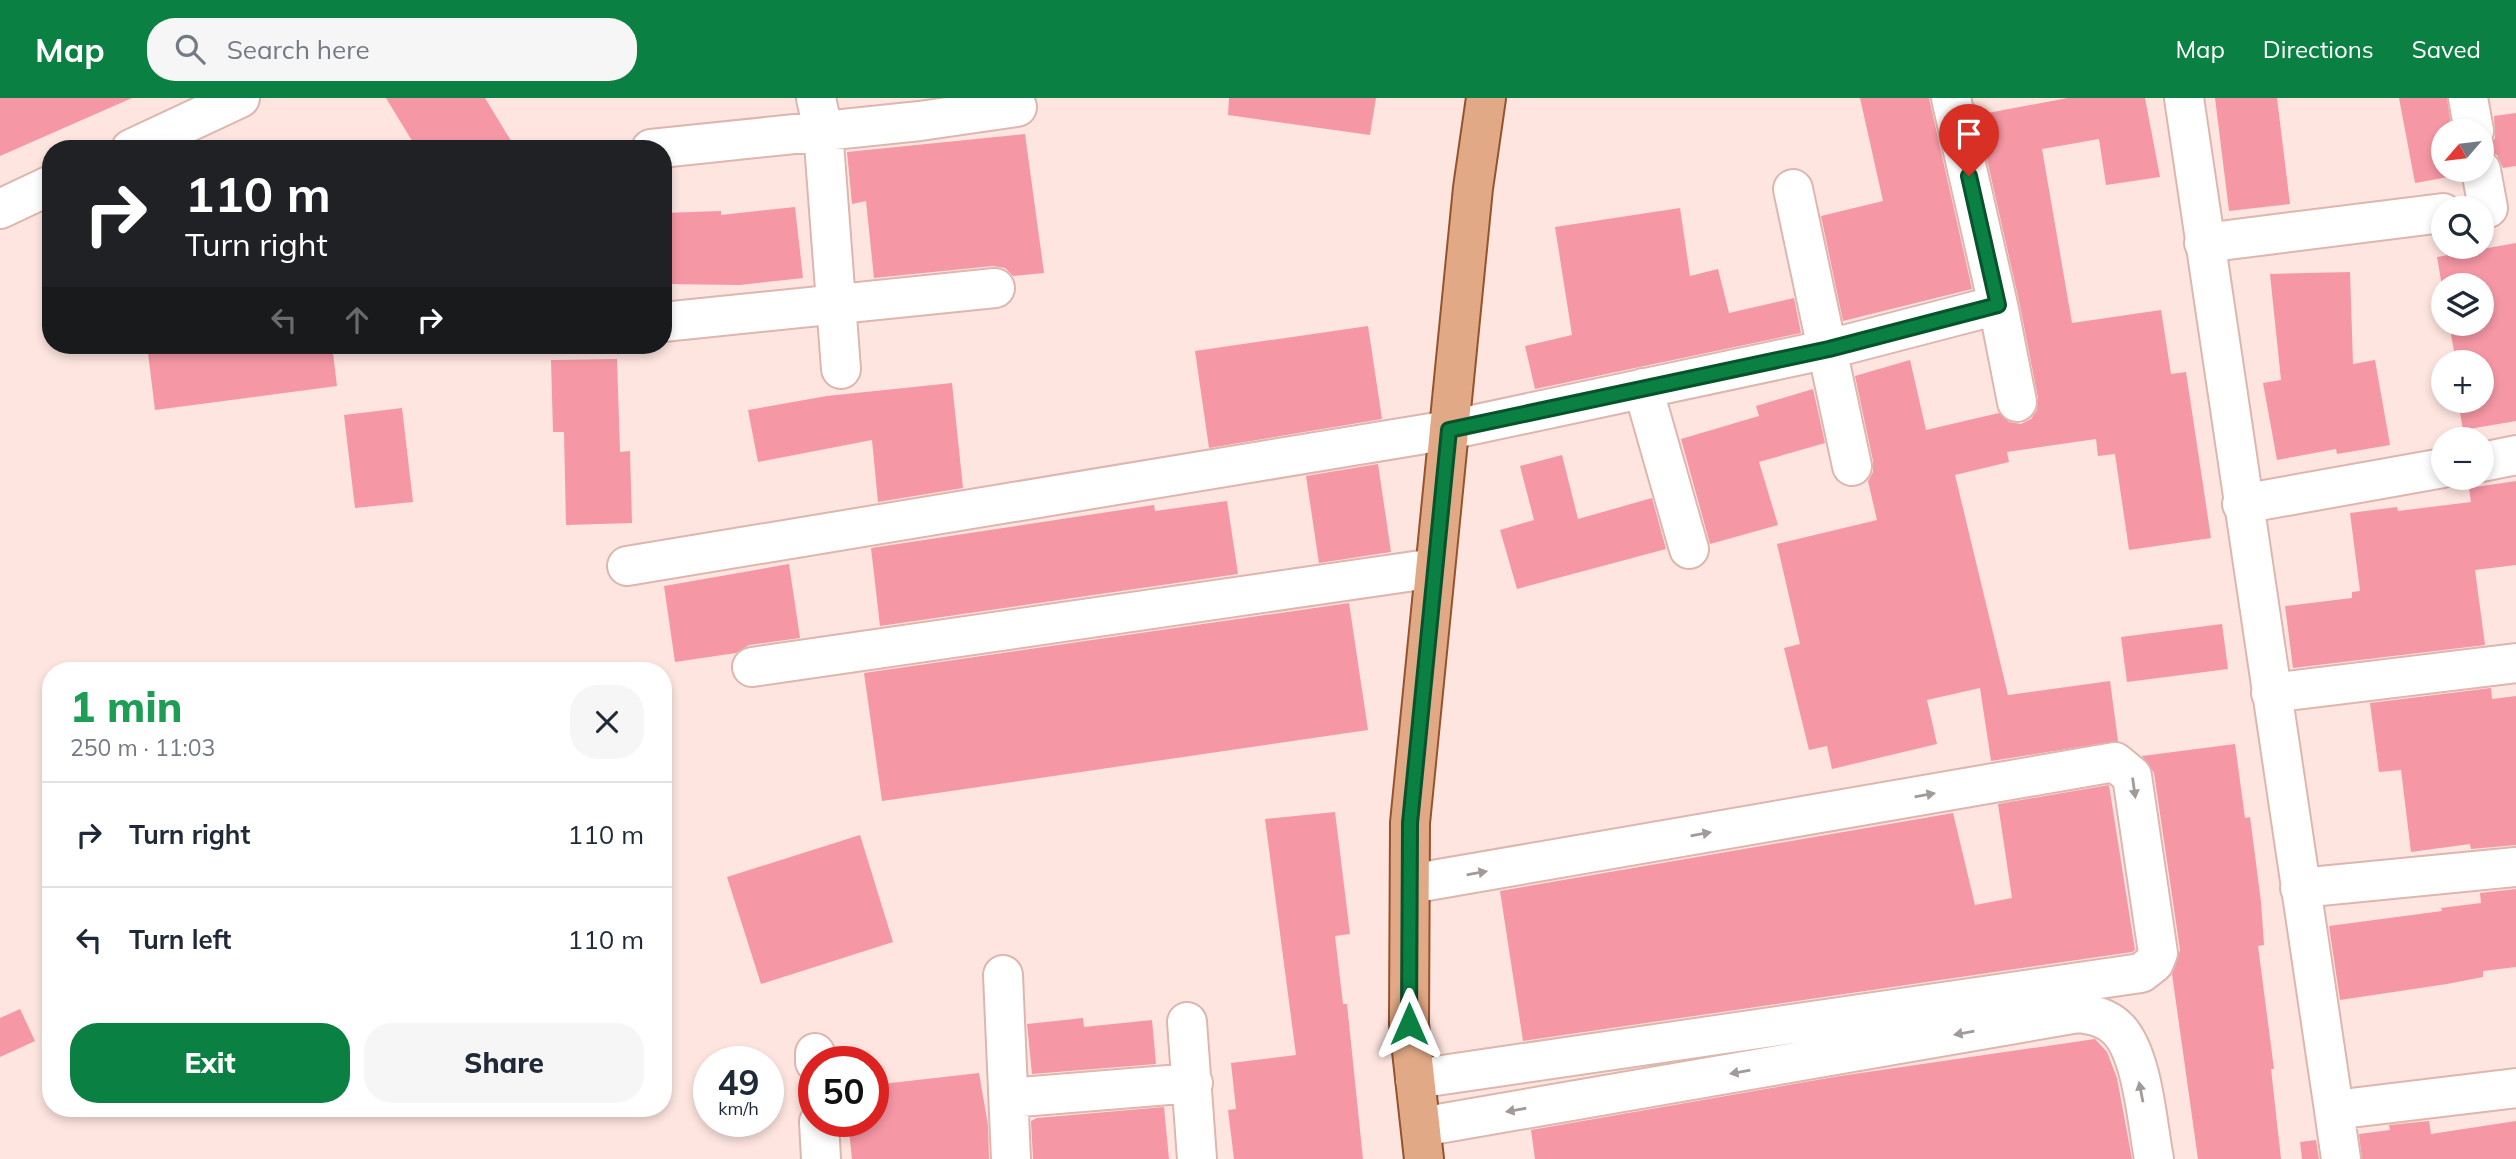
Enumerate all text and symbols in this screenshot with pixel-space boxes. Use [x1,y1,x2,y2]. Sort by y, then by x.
search box [147,18,637,81]
text: Map [35,29,105,70]
icon: search [171,30,209,68]
text: Search here [227,33,370,66]
text: Map [2175,34,2225,64]
text: Directions [2263,34,2374,64]
text: Saved [2412,34,2481,64]
pin [1939,104,1999,176]
icon: arrive [1950,115,1988,153]
north arrow [2431,119,2494,182]
map controls [2431,119,2494,490]
text: 110 m [185,163,331,224]
icon: right [70,168,161,259]
button: search [2431,196,2494,259]
text: Turn right [185,224,328,264]
button: layers [2431,273,2494,336]
icon: left [265,301,303,339]
icon: ahead [338,301,376,339]
icon: right [411,301,449,339]
button: + [2431,350,2494,413]
button: − [2431,427,2494,490]
text: 1 min [70,680,183,733]
button: close [570,685,644,759]
text: 250 m · 11:03 [70,733,215,762]
one-way arrow [2129,778,2140,800]
one-way arrow [1914,789,1936,800]
icon: right [70,816,108,854]
text: Turn right [129,818,250,851]
text: 110 m [568,818,644,851]
one-way arrow [1690,828,1712,839]
one-way arrow [1466,867,1488,878]
icon: left [70,921,108,959]
text: Turn left [129,923,231,956]
text: 110 m [568,923,644,956]
position arrow [1372,987,1446,1061]
button: Exit [70,1023,350,1103]
button: Share [364,1023,644,1103]
one-way arrow [1953,1028,1975,1039]
speed limit sign: 50 [798,1046,889,1137]
text: 49 [717,1060,760,1104]
one-way arrow [1729,1066,1751,1077]
one-way arrow [2135,1081,2146,1103]
text: km/h [718,1097,759,1120]
one-way arrow [1505,1105,1527,1116]

